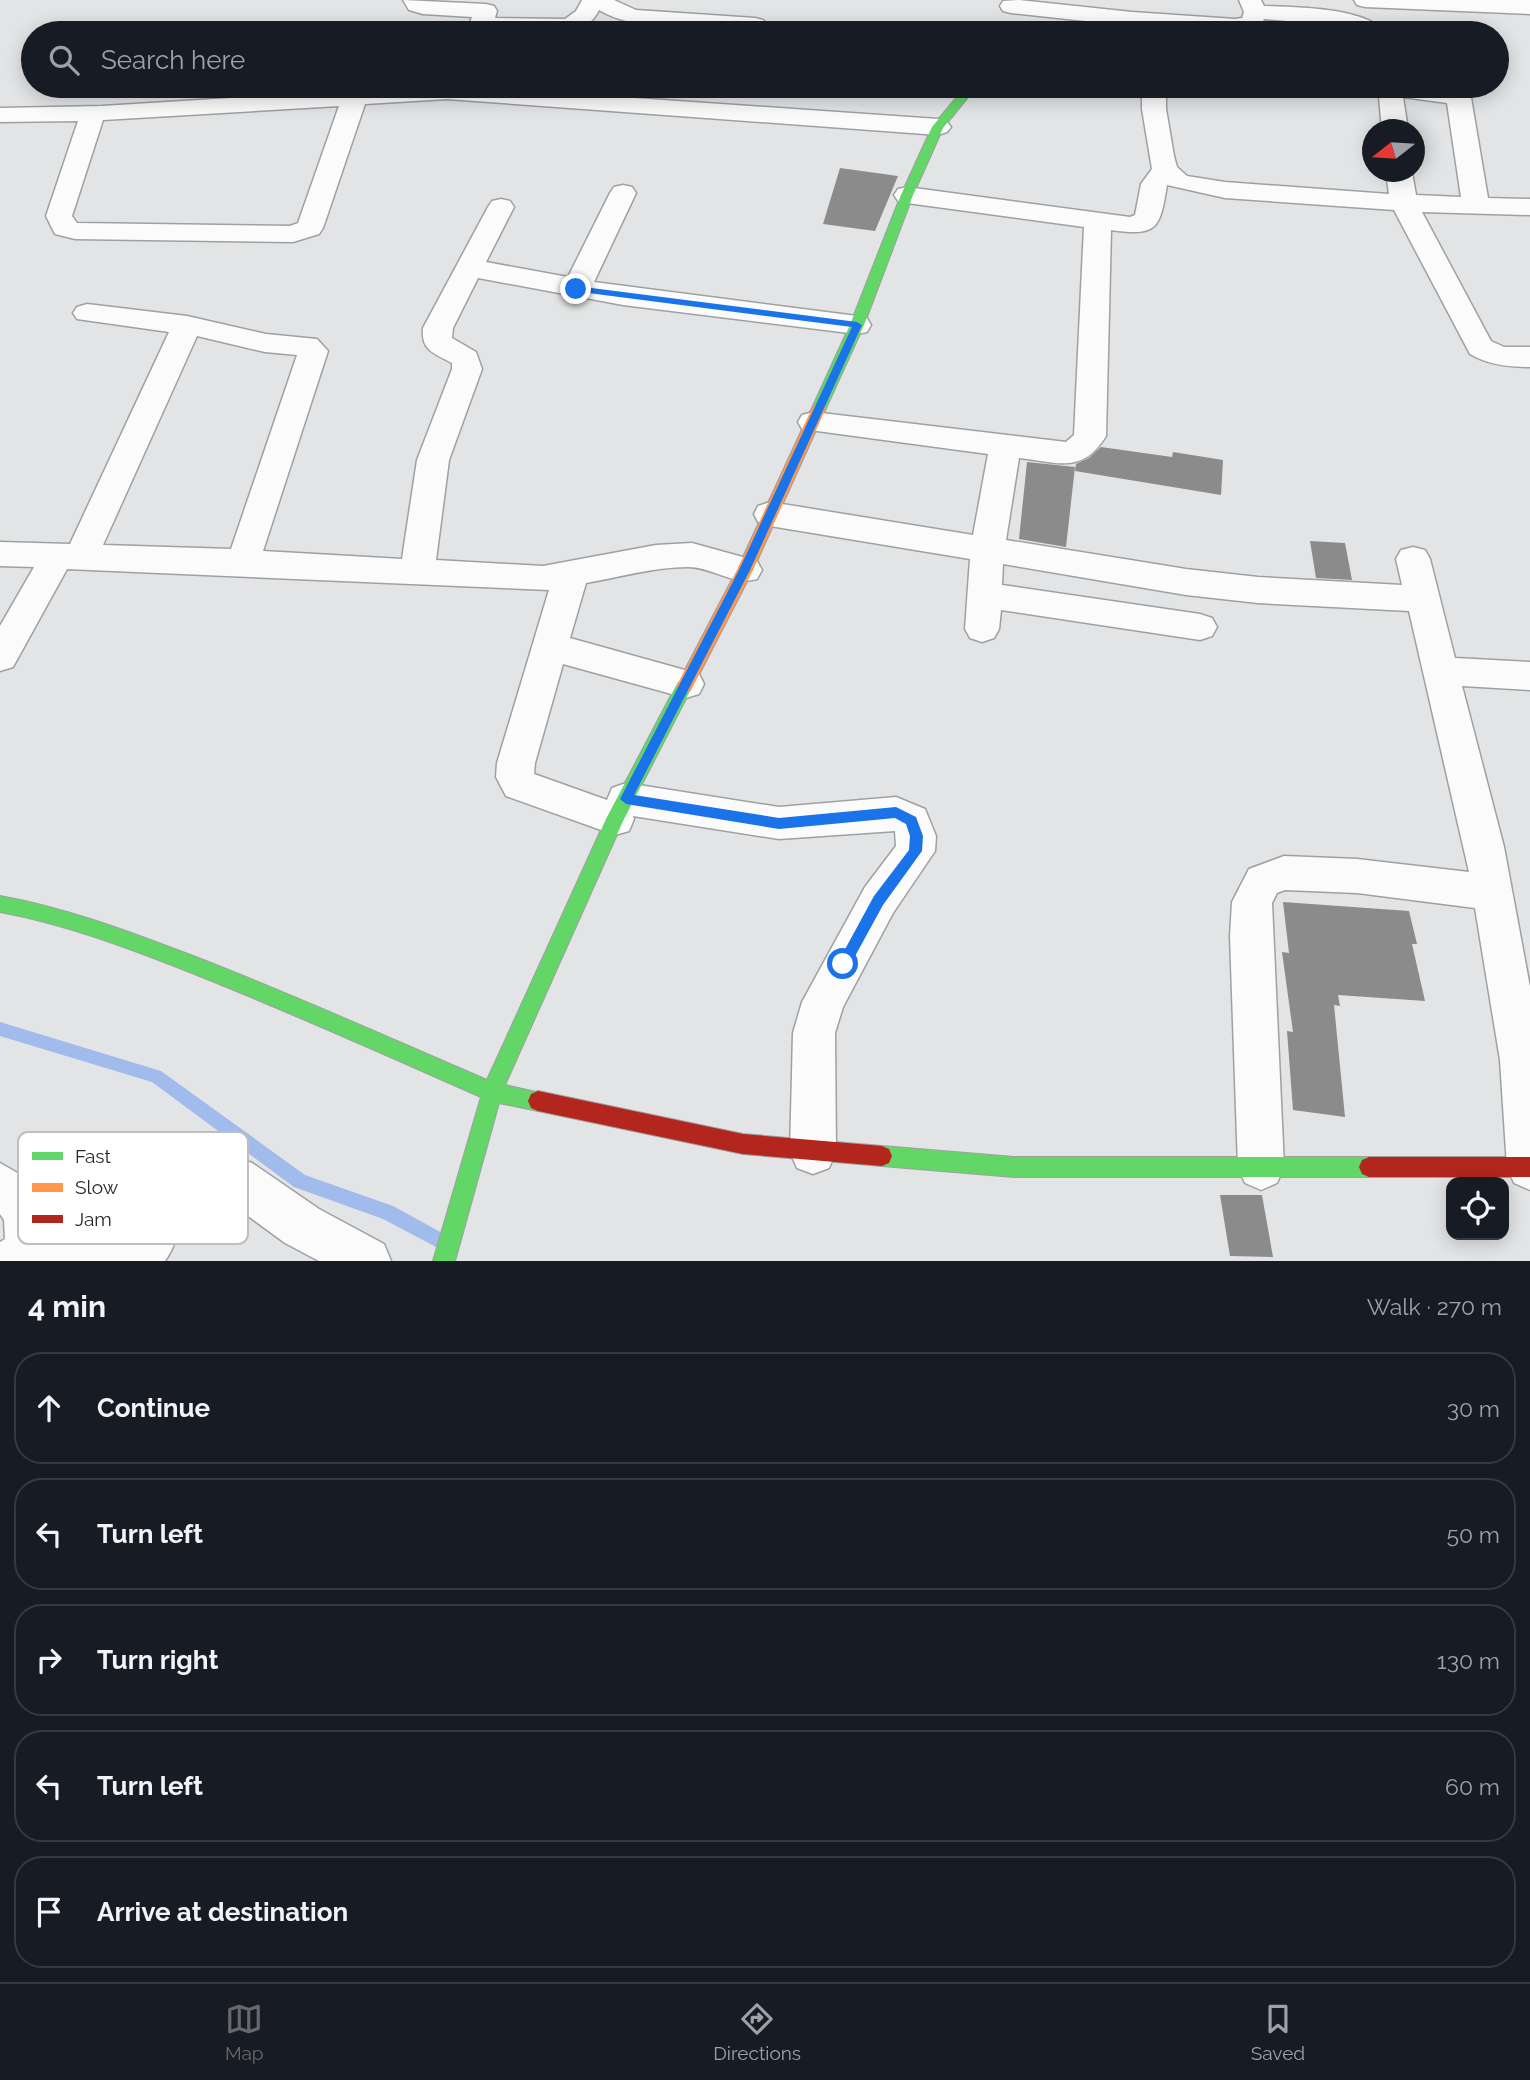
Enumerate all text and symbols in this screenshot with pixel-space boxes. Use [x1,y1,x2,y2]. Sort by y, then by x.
search box [21,21,1509,98]
icon: search [45,41,83,79]
text: Search here [101,45,245,75]
north arrow [1362,119,1425,182]
route end [560,273,591,304]
route start [827,948,858,979]
legend [18,1132,248,1244]
text: Fast [75,1145,111,1167]
text: Slow [75,1176,119,1198]
map controls [1446,1177,1509,1240]
button: locate [1446,1177,1509,1240]
text: Jam [75,1208,112,1230]
text: 4 min [28,1289,106,1324]
text: Walk · 270 m [1367,1293,1502,1320]
icon: ahead [30,1389,68,1427]
text: Continue [97,1393,210,1423]
text: 30 m [1447,1395,1500,1422]
icon: left [30,1515,68,1553]
text: Turn left [97,1519,203,1549]
text: 50 m [1446,1521,1500,1548]
icon: right [30,1641,68,1679]
text: Turn right [97,1645,218,1675]
text: 130 m [1437,1647,1500,1674]
icon: left [30,1767,68,1805]
text: Turn left [97,1771,203,1801]
text: 60 m [1445,1773,1500,1800]
icon: arrive [30,1893,68,1931]
text: Arrive at destination [97,1897,348,1927]
tab: Map [225,2000,264,2064]
tab: Directions [713,2000,801,2064]
tab: Saved [1251,2000,1305,2064]

